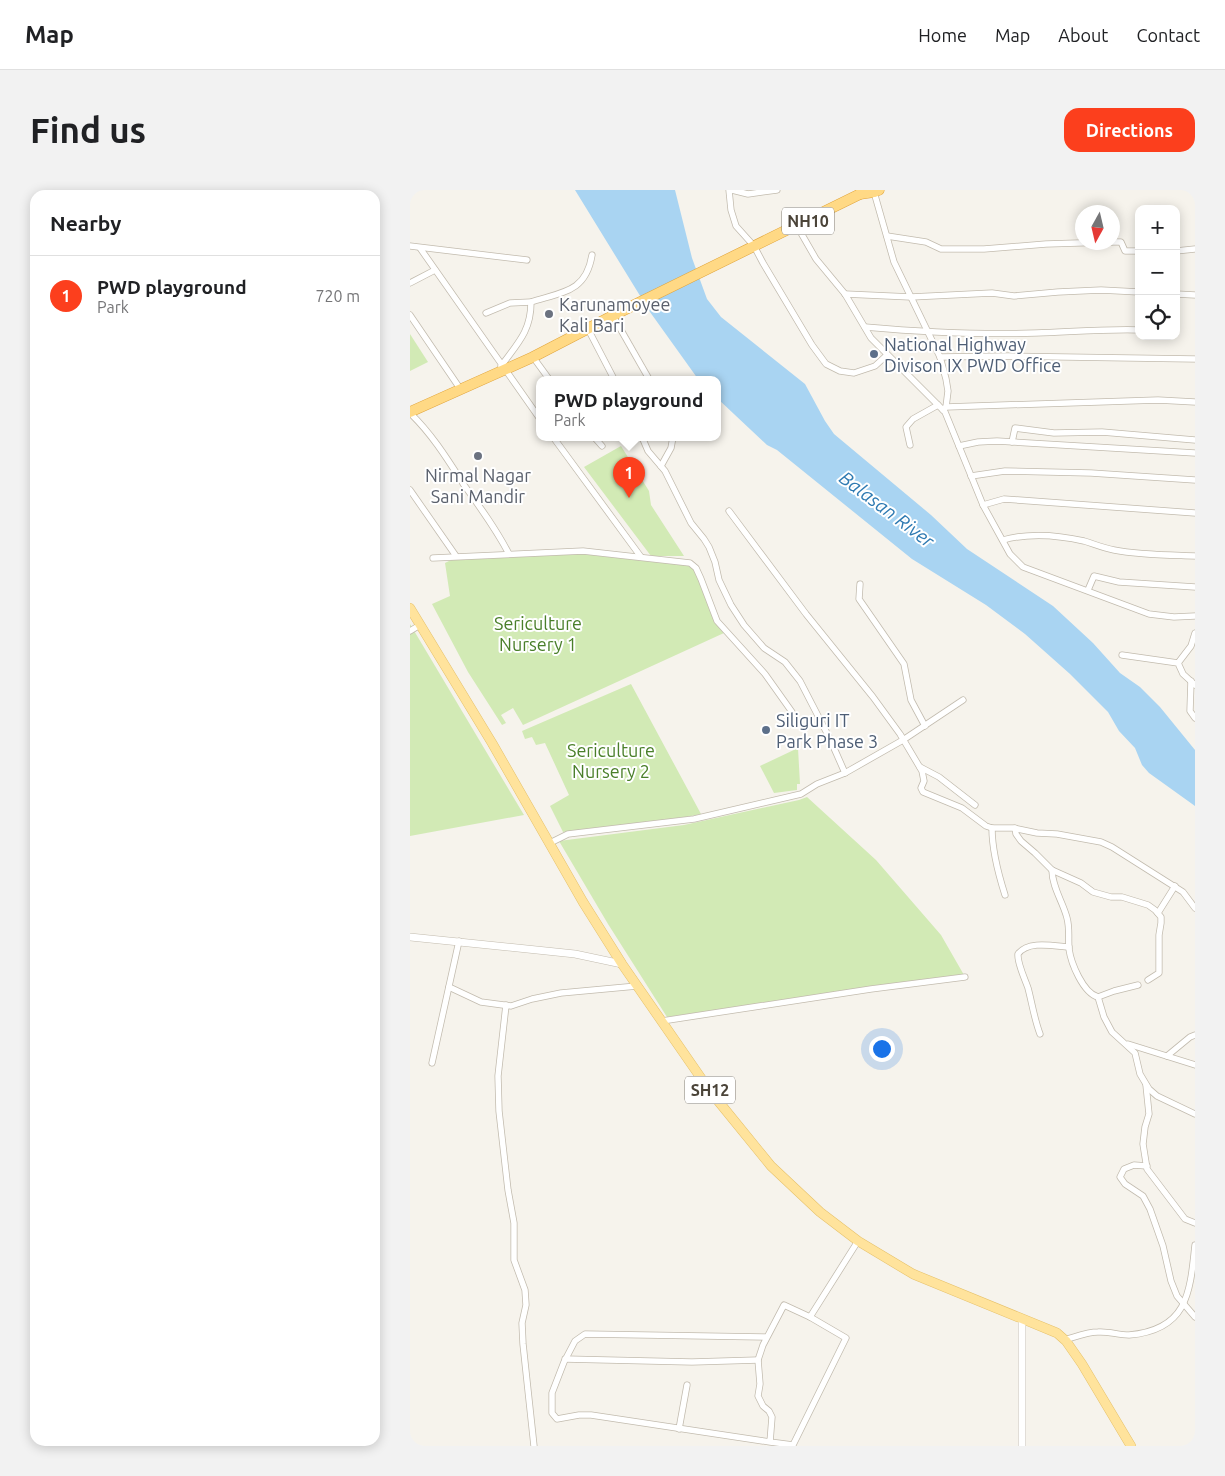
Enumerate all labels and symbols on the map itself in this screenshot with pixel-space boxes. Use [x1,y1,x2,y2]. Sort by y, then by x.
north arrow [1075,205,1120,250]
road number: NH10 [782,208,834,234]
place label: Karunamoyee Kali Bari [559,294,670,335]
marker: Karunamoyee Kali Bari [543,308,555,320]
place label: National Highway Divison IX PWD Office [884,334,1061,375]
marker: National Highway Divison IX PWD Office [868,348,880,360]
marker: Nirmal Nagar Sani Mandir [472,450,484,462]
pin: 1 [613,457,645,498]
place label: Nirmal Nagar Sani Mandir [425,465,531,506]
water label: Balasan River [835,466,939,552]
park label: Sericulture Nursery 1 [494,613,582,654]
place label: Siliguri IT Park Phase 3 [776,710,878,751]
marker: Siliguri IT Park Phase 3 [760,724,772,736]
park label: Sericulture Nursery 2 [567,740,655,781]
your location [869,1036,895,1062]
road number: SH12 [685,1076,735,1104]

